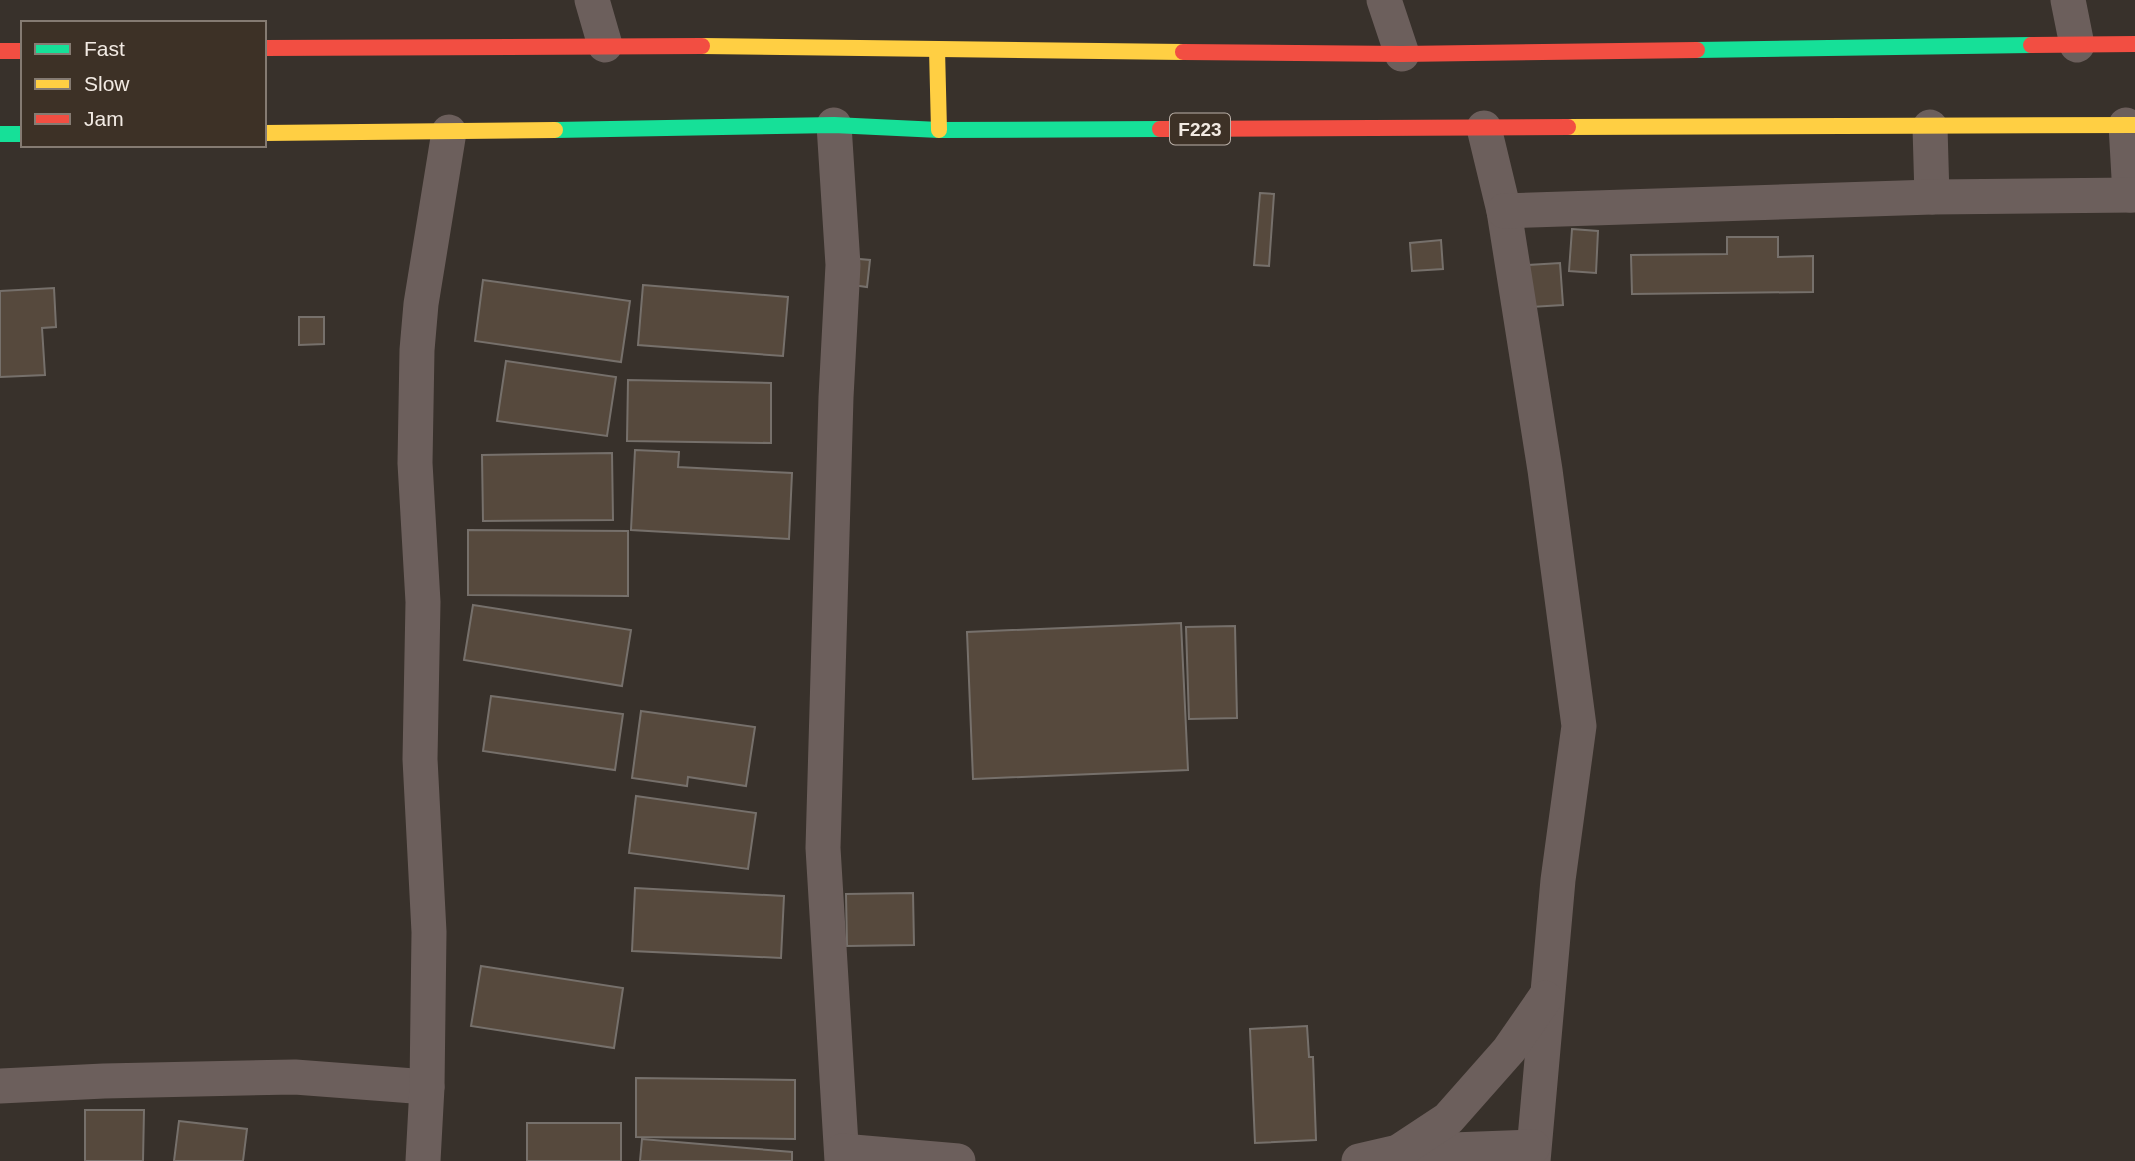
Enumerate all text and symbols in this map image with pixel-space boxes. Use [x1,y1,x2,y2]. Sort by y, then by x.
legend [21,21,266,147]
text: Fast [84,37,125,60]
text: Slow [84,72,130,95]
text: Jam [84,107,124,130]
road number: F223 [1170,113,1230,144]

